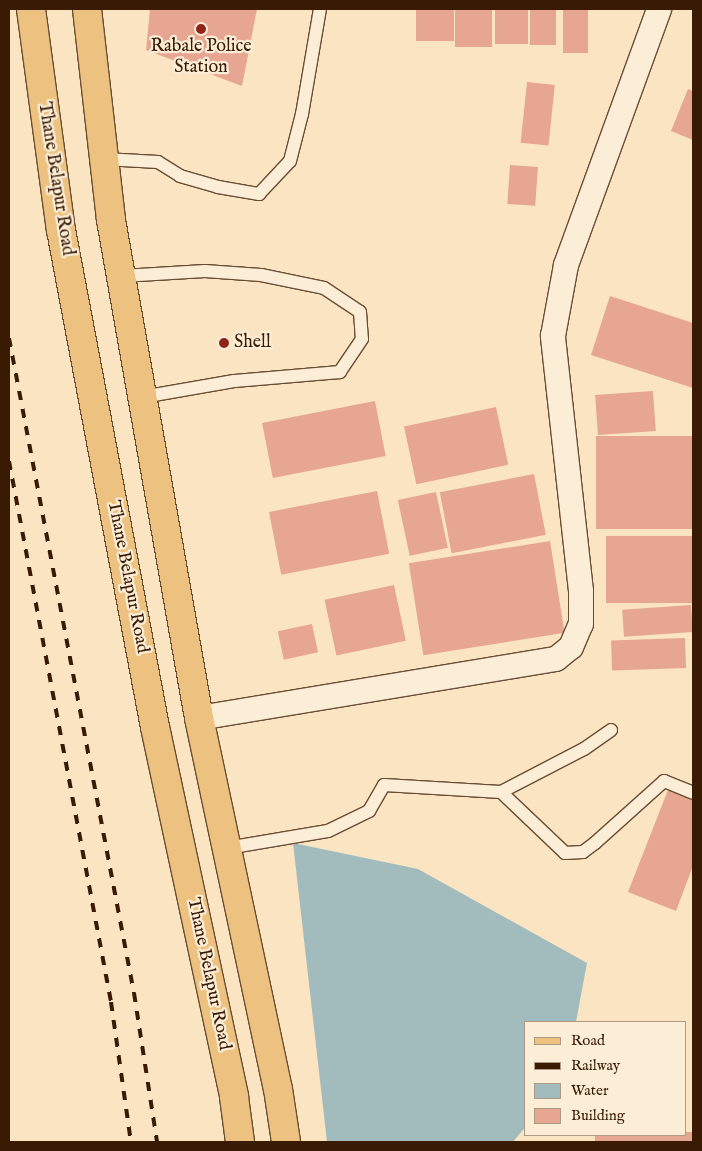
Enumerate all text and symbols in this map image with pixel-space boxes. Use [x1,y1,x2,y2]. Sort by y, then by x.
marker: Rabale Police Station [195,23,207,35]
place label: Rabale Police Station [150,37,252,80]
street label: Thane Belapur Road [32,101,78,257]
place label: Shell [234,332,271,354]
marker: Shell [218,337,230,349]
street label: Thane Belapur Road [102,499,152,655]
street label: Thane Belapur Road [181,896,235,1052]
legend [524,1021,687,1136]
text: Road [571,1031,605,1050]
text: Railway [571,1056,620,1075]
text: Water [571,1081,608,1100]
text: Building [571,1106,625,1125]

